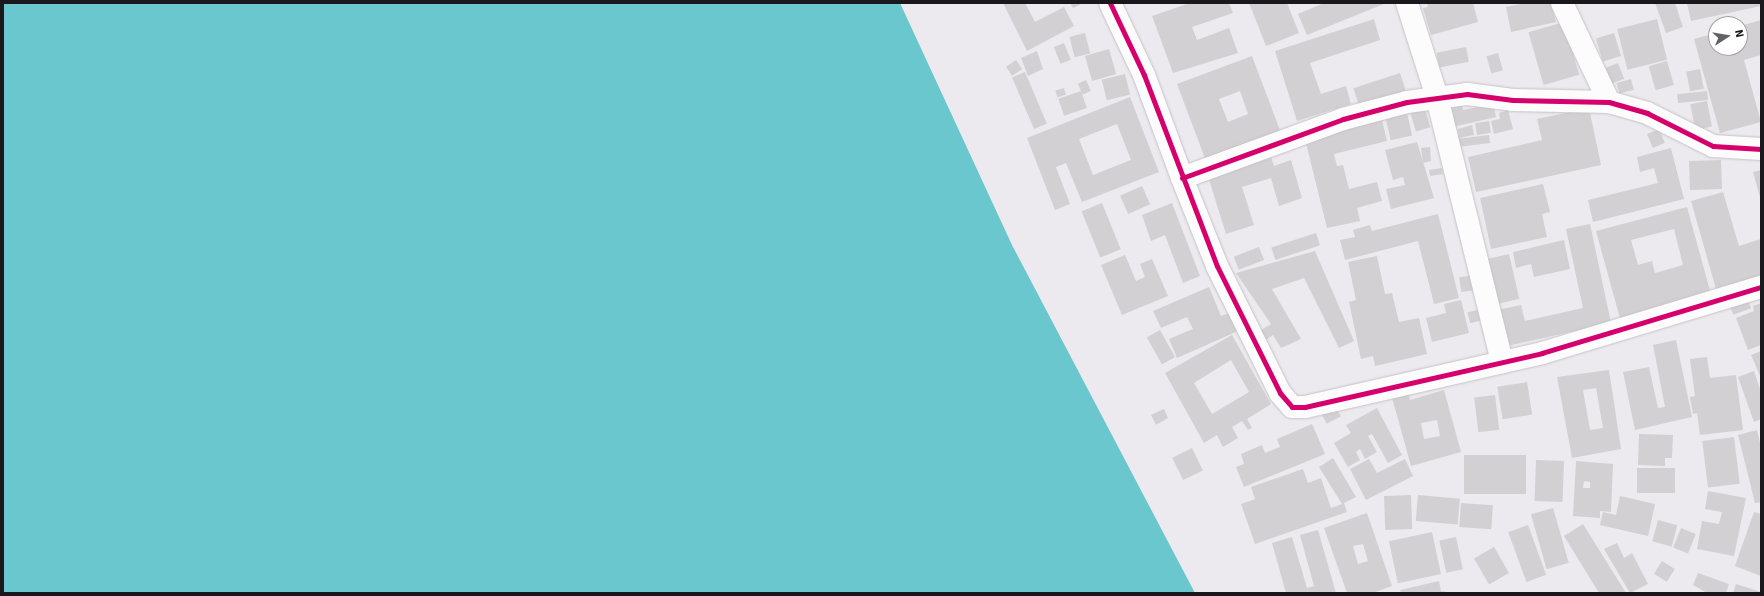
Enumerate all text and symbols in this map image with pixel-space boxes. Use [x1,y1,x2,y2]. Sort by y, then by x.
north arrow [1708,16,1748,56]
text: N [1732,29,1746,39]

